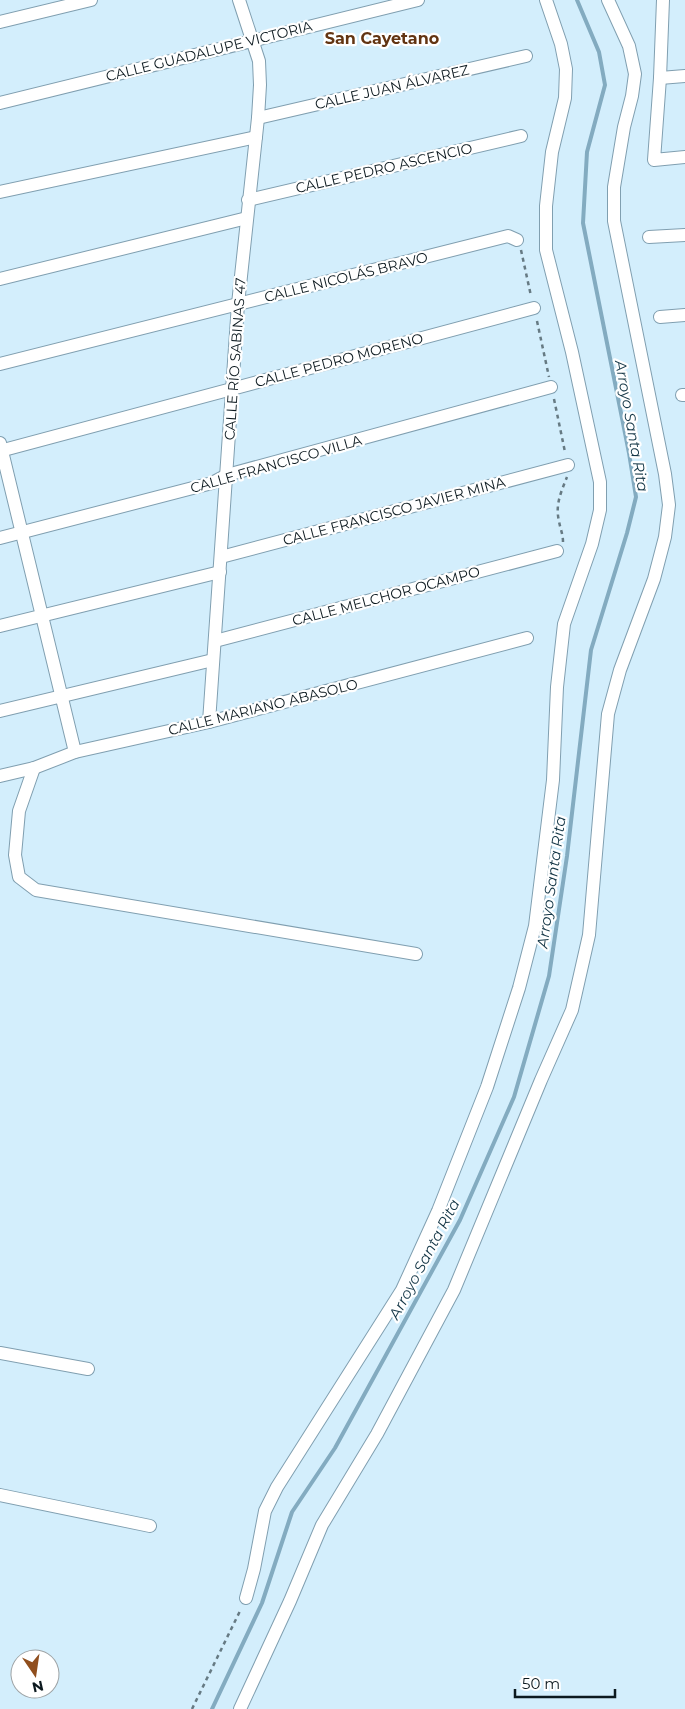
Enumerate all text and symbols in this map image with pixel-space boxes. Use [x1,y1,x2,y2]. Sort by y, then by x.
street label: CALLE GUADALUPE VICTORIA [104,16,315,85]
district label: San Cayetano [325,29,439,48]
street label: CALLE JUAN ÁLVAREZ [313,60,471,114]
street label: CALLE PEDRO ASCENCIO [294,139,474,197]
street label: CALLE NICOLÁS BRAVO [262,248,430,306]
street label: CALLE RÍO SABINAS 47 [220,277,250,441]
street label: CALLE PEDRO MORENO [253,329,425,391]
water label: Arroyo Santa Rita [611,358,653,493]
street label: CALLE FRANCISCO VILLA [188,431,365,497]
street label: CALLE FRANCISCO JAVIER MINA [281,472,508,549]
street label: CALLE MELCHOR OCAMPO [290,562,482,630]
street label: CALLE MARIANO ABASOLO [166,675,360,739]
water label: Arroyo Santa Rita [532,815,570,950]
water label: Arroyo Santa Rita [384,1196,464,1323]
north arrow [10,1649,60,1699]
scale bar [515,1666,615,1698]
text: 50 m [522,1674,560,1693]
text: N [30,1677,45,1697]

